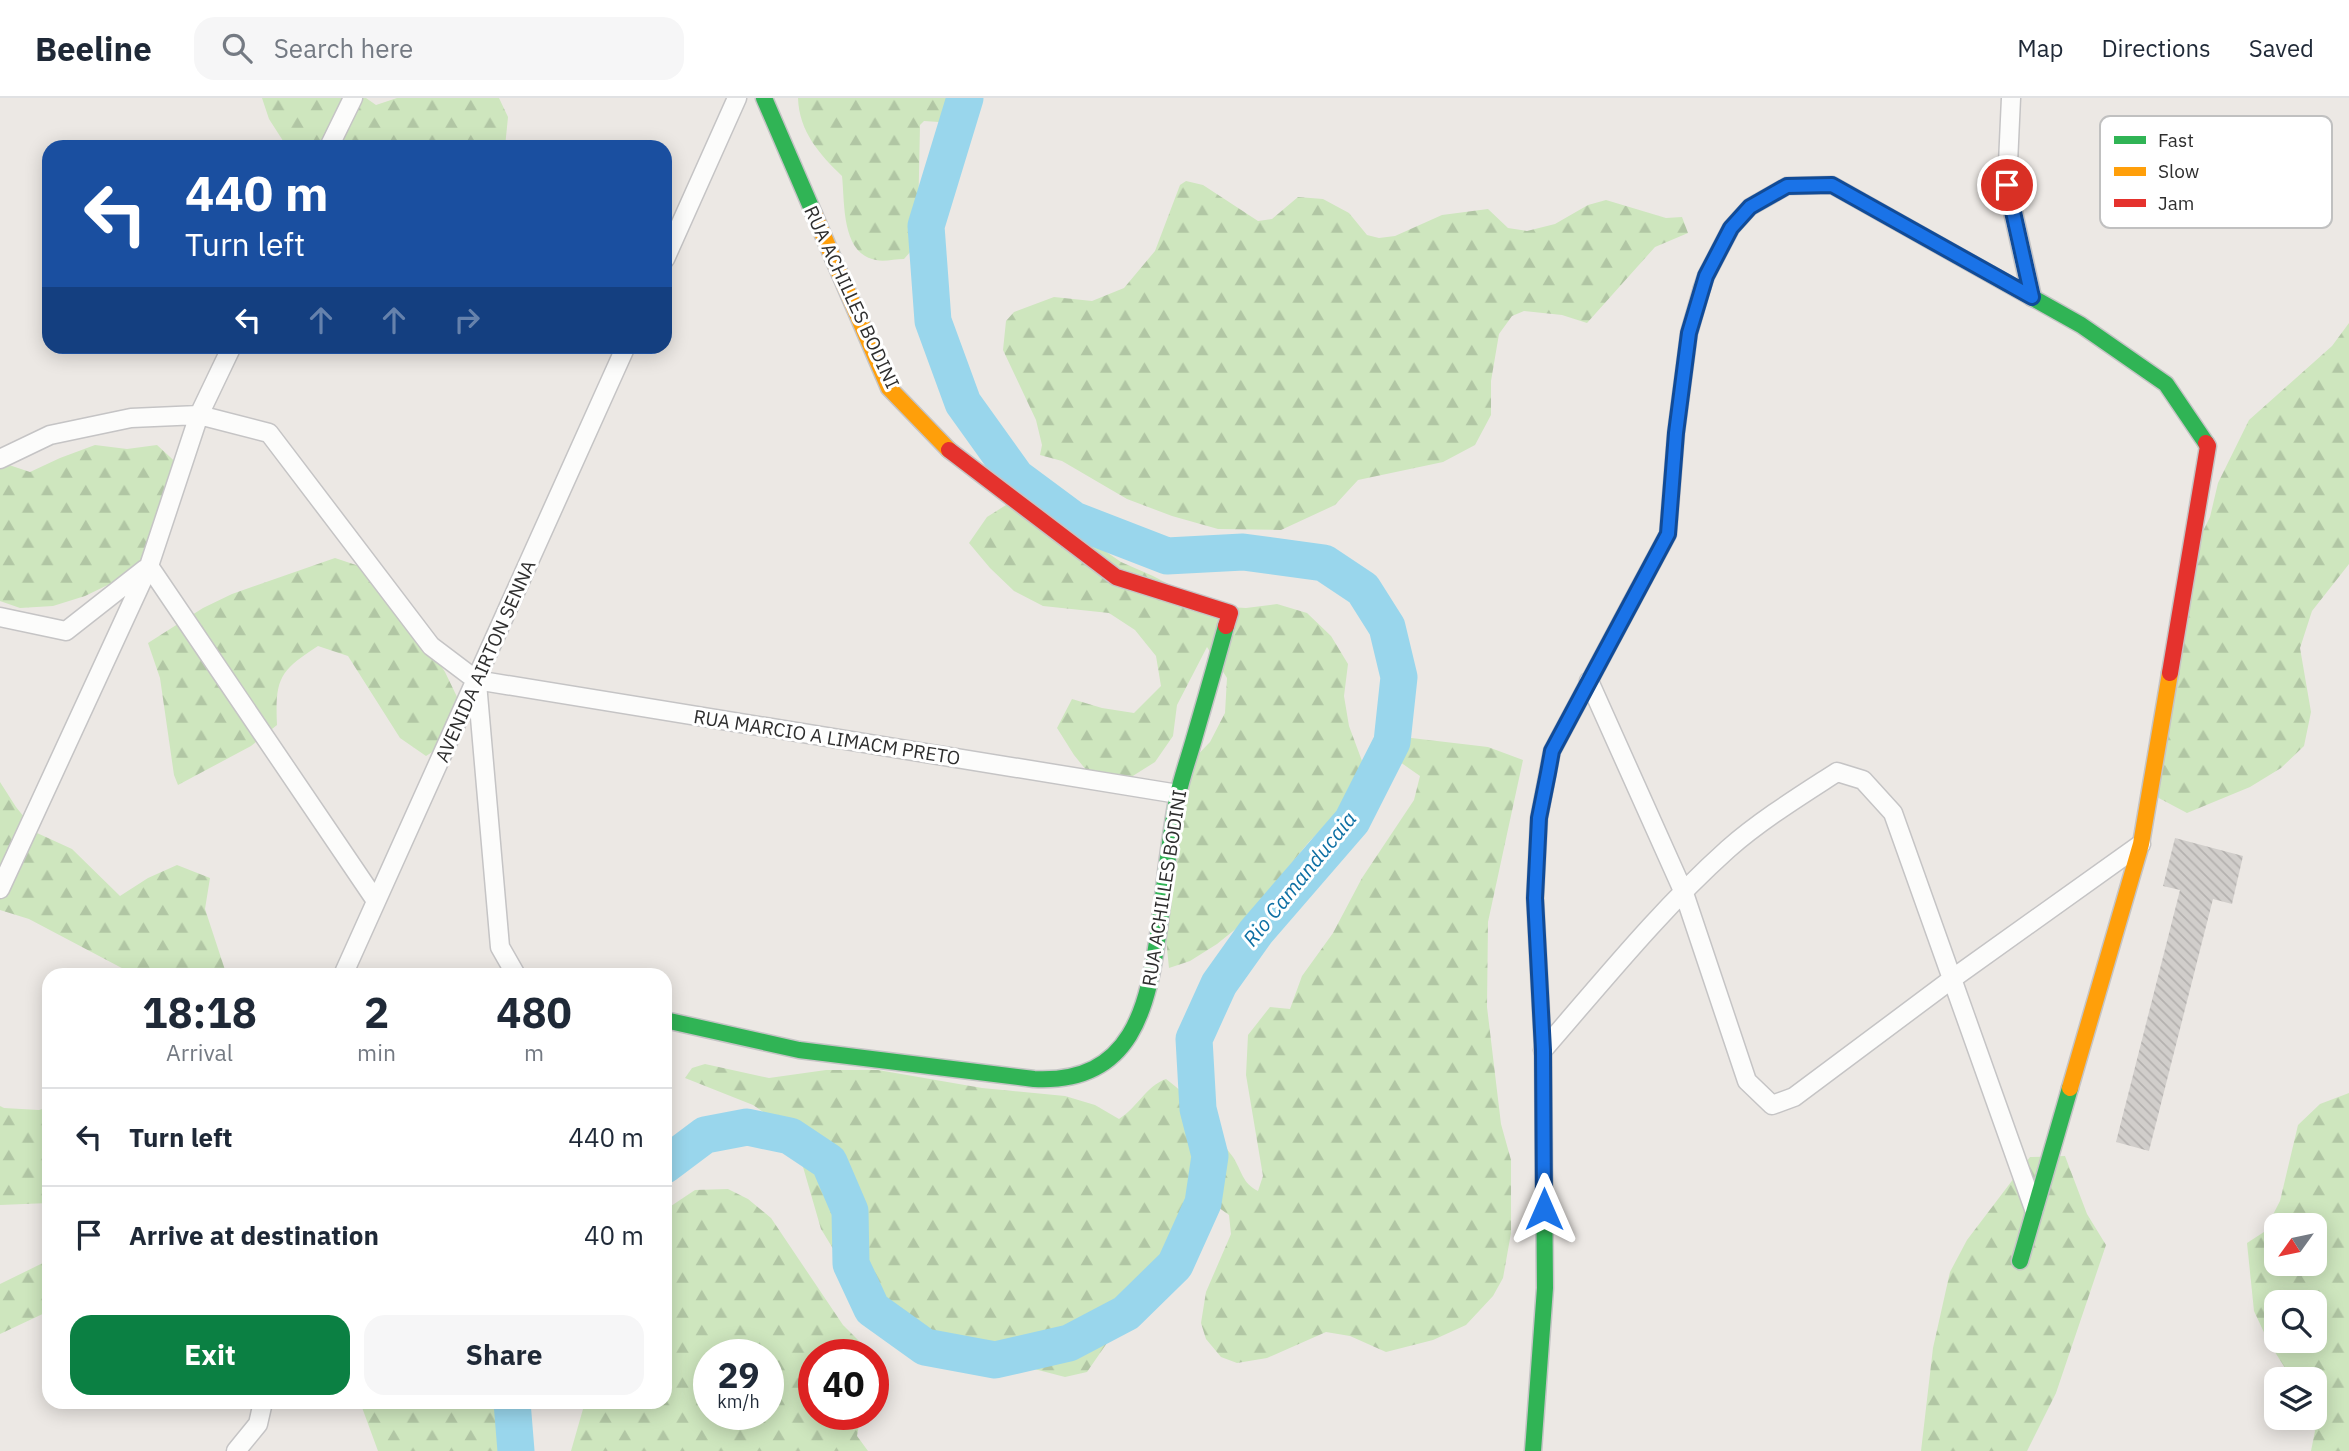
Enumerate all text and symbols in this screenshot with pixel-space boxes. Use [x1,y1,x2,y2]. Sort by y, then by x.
search box [194,17,684,80]
text: Beeline [35,27,152,70]
icon: search [218,29,256,67]
text: Search here [274,31,413,65]
text: Map [2017,32,2063,64]
text: Directions [2101,32,2211,64]
text: Saved [2249,32,2314,64]
legend [2100,116,2332,228]
text: Fast [2158,128,2194,152]
pin [1977,155,2037,215]
text: Slow [2158,159,2199,183]
text: 440 m [185,161,329,224]
icon: arrive [1988,166,2026,204]
icon: left [70,168,161,259]
text: Jam [2158,191,2194,215]
street label: RUA ACHILLES BODINI [799,202,905,392]
text: Turn left [185,223,305,265]
icon: left [229,301,267,339]
icon: ahead [302,301,340,339]
icon: ahead [375,301,413,339]
icon: right [448,301,486,339]
street label: AVENIDA AIRTON SENNA [430,556,540,766]
street label: RUA MARCIO A LIMACM PRETO [692,704,962,770]
street label: RUA ACHILLES BODINI [1137,788,1191,988]
water label: Rio Camanducaia [1236,805,1362,952]
text: 18:18 [142,985,257,1040]
text: 2 [364,985,389,1040]
text: 480 [496,985,572,1040]
text: Arrival [166,1037,233,1067]
text: min [357,1037,396,1067]
text: m [524,1037,544,1067]
icon: left [70,1118,108,1156]
text: Turn left [129,1120,232,1154]
text: 440 m [568,1120,644,1154]
position arrow [1507,1172,1581,1246]
north arrow [2264,1213,2328,1276]
map controls [2264,1213,2327,1430]
icon: arrive [70,1216,108,1254]
text: Arrive at destination [129,1218,379,1252]
text: 40 m [584,1218,644,1252]
button: search [2264,1290,2327,1353]
button: Exit [70,1315,350,1395]
button: Share [364,1315,644,1395]
speed limit sign: 40 [798,1339,889,1430]
text: 29 [717,1352,760,1398]
button: layers [2264,1367,2327,1430]
text: km/h [717,1390,760,1413]

